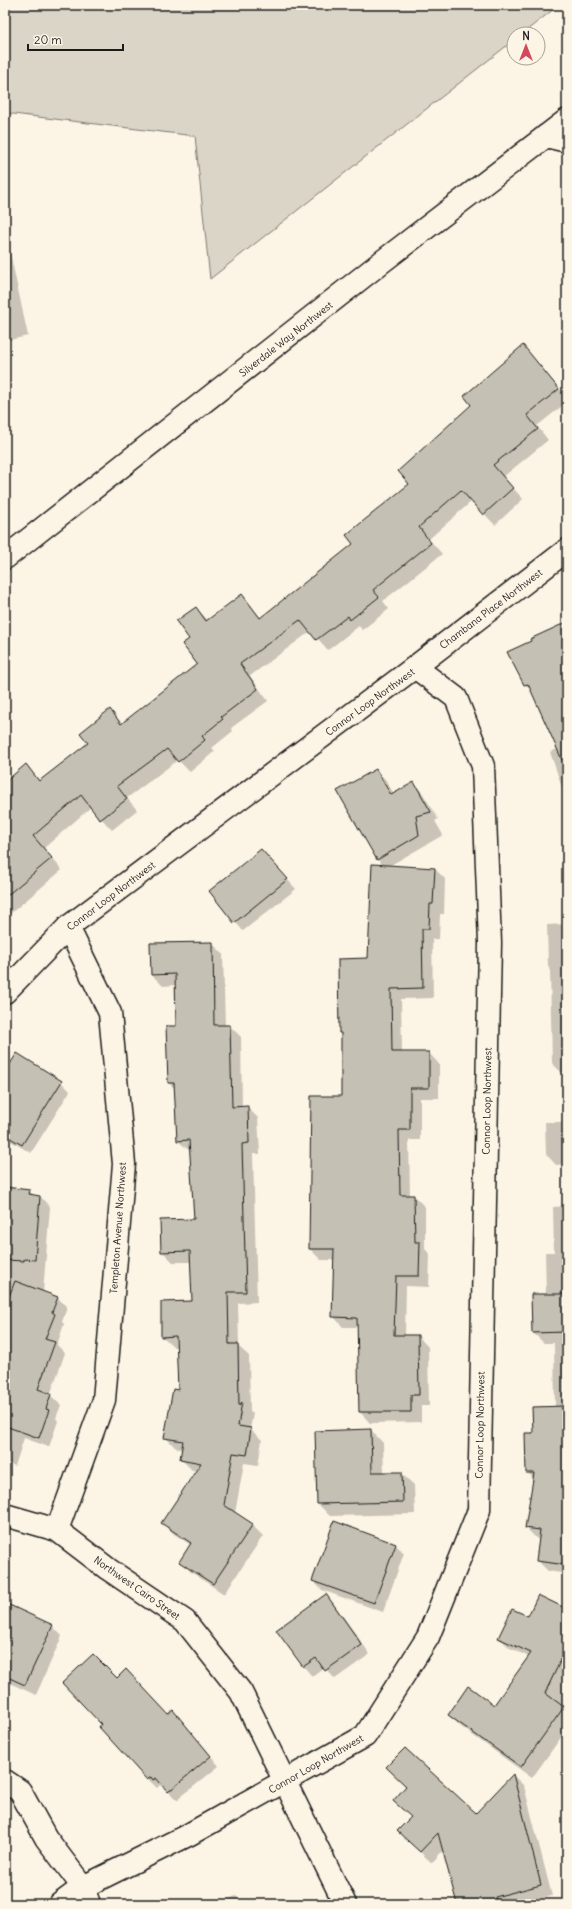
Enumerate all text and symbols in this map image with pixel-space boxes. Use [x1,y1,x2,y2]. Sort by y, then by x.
scale bar [28,26,123,52]
north arrow [506,26,546,66]
text: N [522,29,530,43]
text: 20 m [34,32,62,47]
street label: Silverdale Way Northwest [237,298,336,380]
street label: Chambana Place Northwest [437,566,545,652]
street label: Connor Loop Northwest [323,665,418,739]
street label: Connor Loop Northwest [64,858,158,933]
street label: Connor Loop Northwest [480,1047,494,1155]
street label: Templeton Avenue Northwest [107,1161,129,1294]
street label: Connor Loop Northwest [473,1371,487,1479]
street label: Northwest Cairo Street [91,1553,183,1623]
street label: Connor Loop Northwest [266,1731,366,1796]

